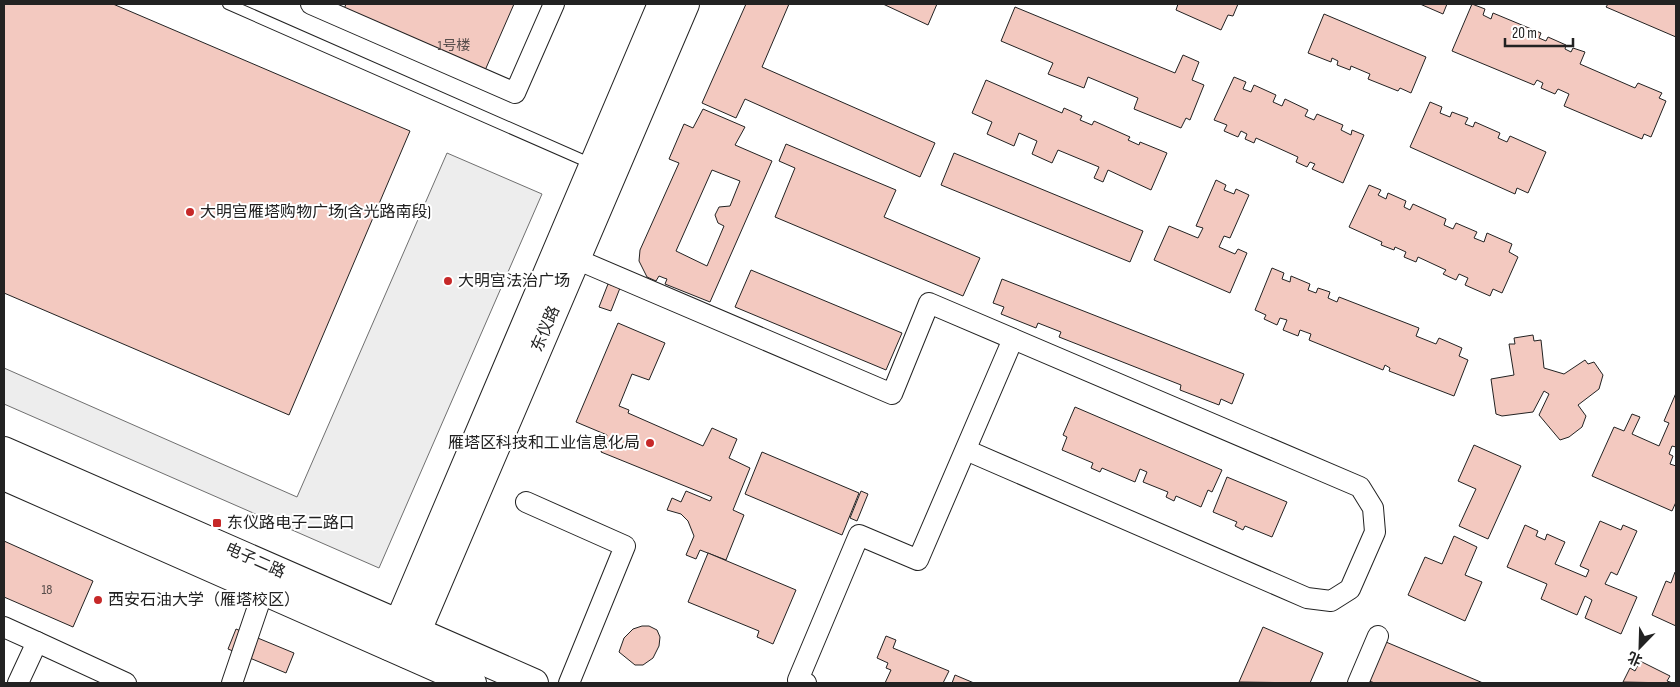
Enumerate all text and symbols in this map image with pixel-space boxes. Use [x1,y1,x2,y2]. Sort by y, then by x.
scale bar [1505,15,1572,47]
text: 20 m [1512,24,1537,43]
house number: 1号楼 [438,37,470,54]
place label: 大明宫雁塔购物广场(含光路南段) [200,203,431,222]
marker: 大明宫雁塔购物广场(含光路南段) [184,206,196,218]
place label: 大明宫法治广场 [458,272,570,291]
marker: 大明宫法治广场 [442,275,454,287]
street label: 东仪路 [528,303,564,355]
place label: 雁塔区科技和工业信息化局 [448,434,640,453]
marker: 雁塔区科技和工业信息化局 [644,437,656,449]
place label: 东仪路电子二路口 [227,514,355,533]
marker: 东仪路电子二路口 [211,517,223,529]
street label: 电子二路 [222,539,288,583]
house number: 18 [41,581,53,598]
place label: 西安石油大学（雁塔校区） [108,591,300,610]
marker: 西安石油大学（雁塔校区） [92,594,104,606]
north arrow [1615,622,1665,672]
text: 北 [1625,648,1645,669]

